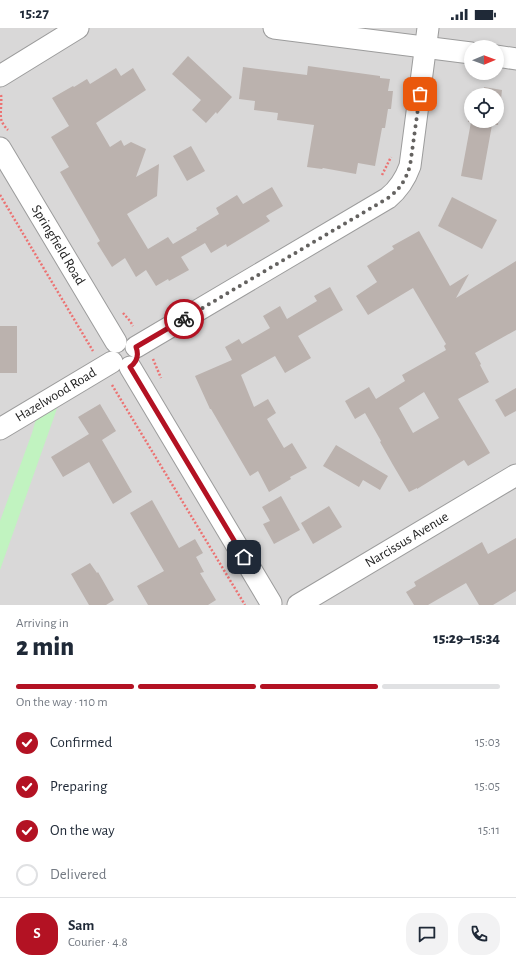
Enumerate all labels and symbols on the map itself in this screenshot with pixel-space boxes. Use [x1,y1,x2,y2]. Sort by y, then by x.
north arrow [464,40,504,80]
pin [403,77,437,111]
street label: Springfield Road [29,203,87,287]
courier [164,299,204,339]
street label: Hazelwood Road [13,365,99,425]
street label: Narcissus Avenue [363,510,451,570]
pin [227,540,261,574]

